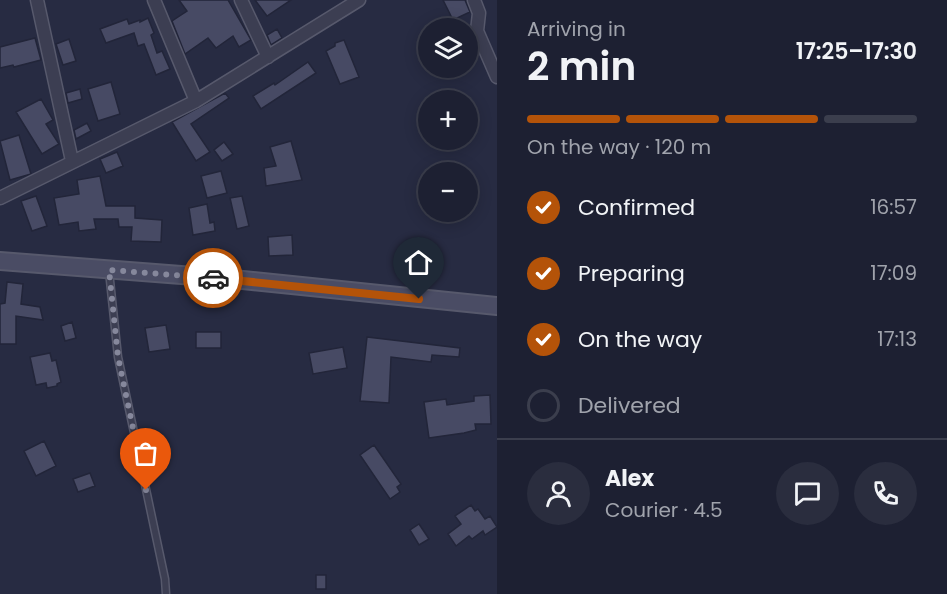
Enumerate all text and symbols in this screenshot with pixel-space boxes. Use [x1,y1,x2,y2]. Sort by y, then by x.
text: Arriving in [527,15,626,43]
map controls [418,18,478,222]
button: layers [418,18,478,78]
text: 17:25–17:30 [796,36,917,67]
text: 2 min [527,39,636,94]
button: + [418,90,478,150]
text: On the way · 120 m [527,133,711,161]
button: − [418,162,478,222]
icon: check [527,191,560,224]
text: Confirmed [578,192,695,223]
text: 16:57 [870,193,917,221]
pin [393,237,444,299]
icon: home [402,246,435,279]
courier [183,248,243,308]
icon: check [527,257,560,290]
text: Preparing [578,258,685,289]
text: 17:09 [870,259,917,287]
icon: car [197,262,230,295]
icon: check [527,323,560,356]
text: On the way [578,324,702,355]
text: 17:13 [877,325,917,353]
text: Delivered [578,390,681,421]
pin [120,428,171,490]
icon: bag [129,437,162,470]
button: person [527,462,590,525]
button: chat [776,462,839,525]
button: phone [854,462,917,525]
text: Alex [605,463,654,494]
text: Courier · 4.5 [605,496,723,524]

